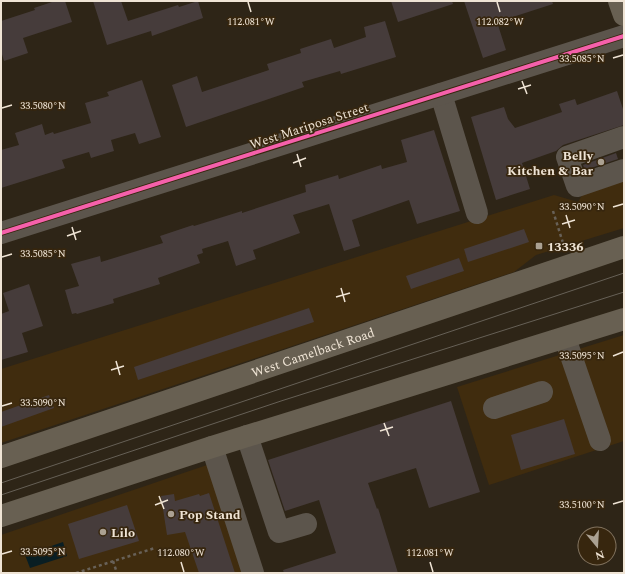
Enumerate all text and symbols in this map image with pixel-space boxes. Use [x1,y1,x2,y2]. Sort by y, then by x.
text: 112.081°W [227,14,275,30]
text: 112.082°W [476,14,524,30]
text: 33.5085°N [559,51,605,67]
street label: West Mariposa Street [247,97,372,155]
text: 33.5080°N [20,98,66,114]
place label: Belly Kitchen & Bar [507,146,594,181]
marker: Belly Kitchen & Bar [596,157,606,167]
text: 33.5090°N [559,199,605,215]
place label: 13336 [547,237,583,257]
marker: 13336 [534,241,544,251]
text: 33.5085°N [20,246,66,262]
street label: West Camelback Road [249,323,377,383]
text: 33.5095°N [559,348,605,364]
text: 33.5090°N [20,395,66,411]
text: 33.5100°N [559,497,605,513]
place label: Pop Stand [179,505,241,525]
marker: Pop Stand [166,509,176,519]
place label: Lilo [111,523,135,543]
north arrow [577,526,617,566]
marker: Lilo [98,527,108,537]
text: 33.5095°N [20,544,66,560]
text: 112.080°W [157,545,205,561]
text: 112.081°W [406,545,454,561]
text: N [593,546,607,565]

